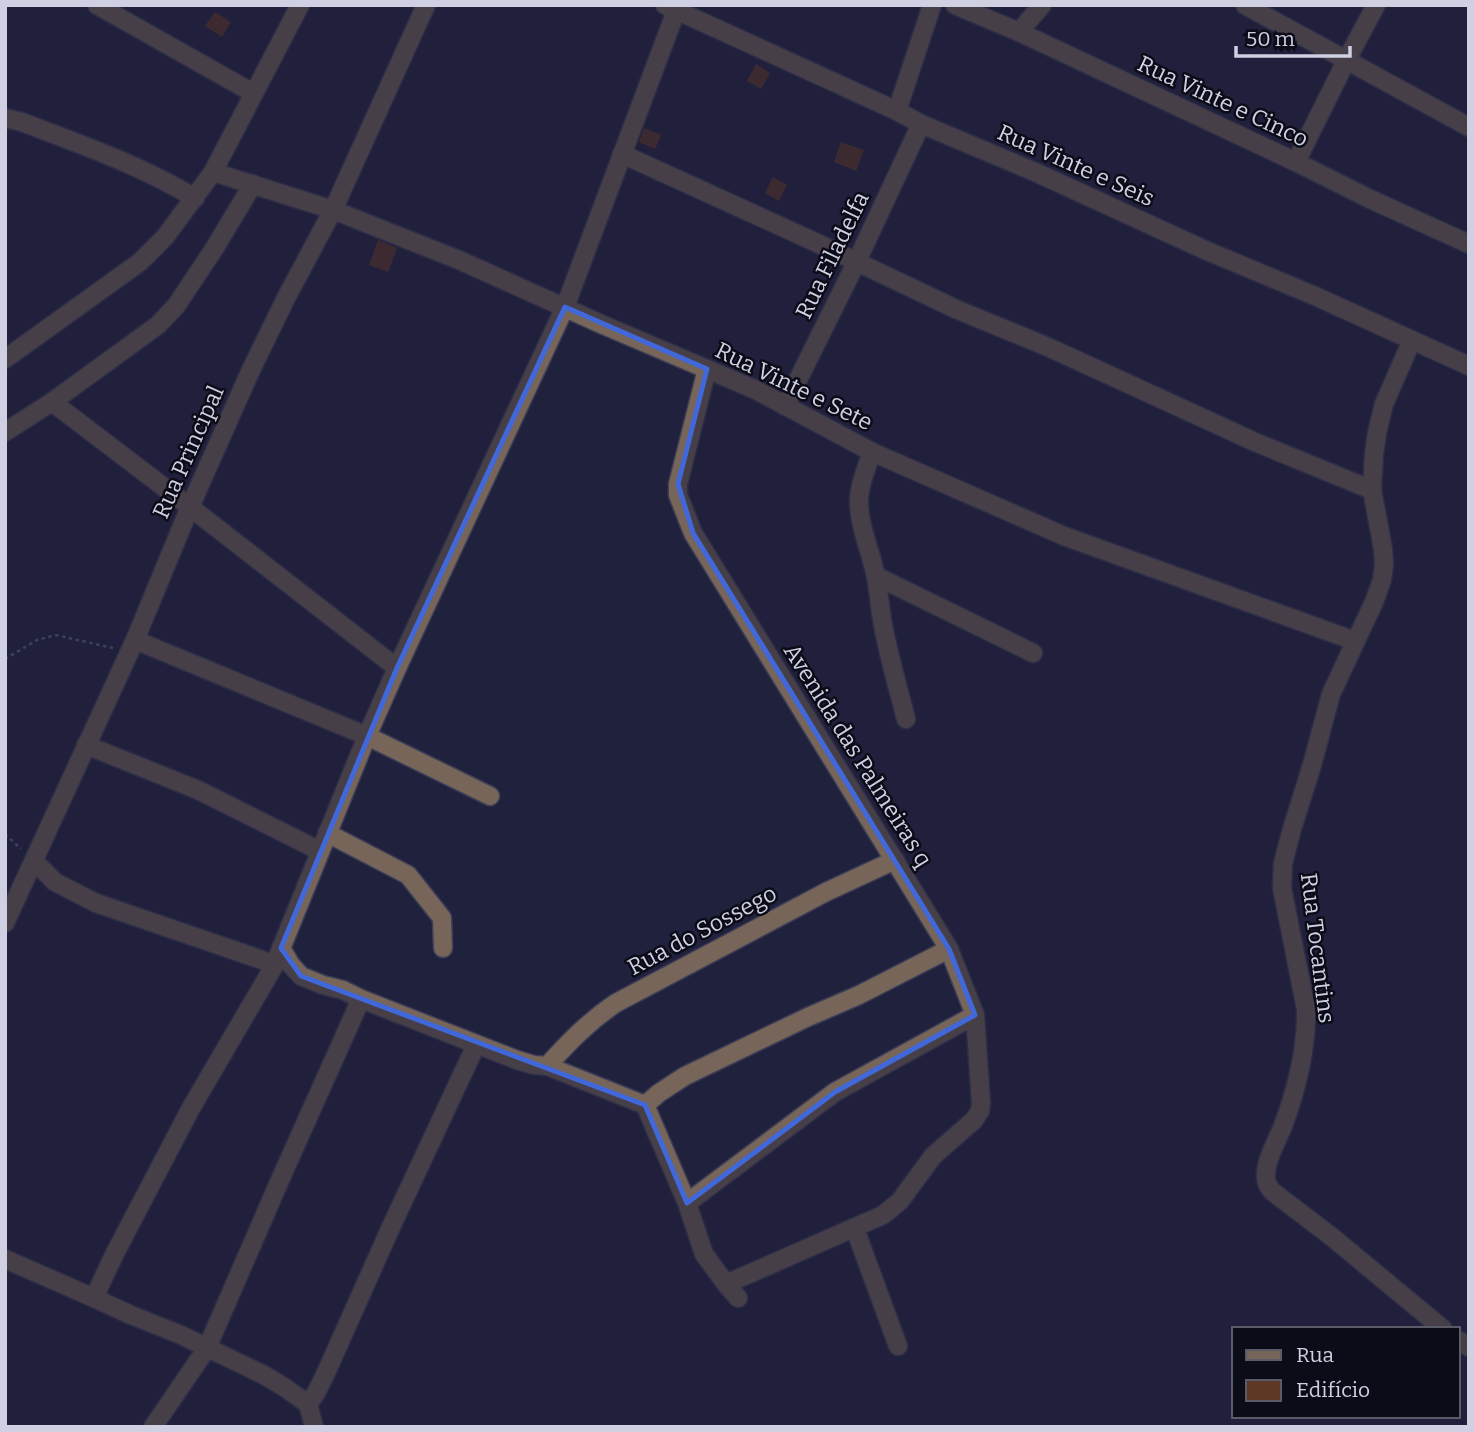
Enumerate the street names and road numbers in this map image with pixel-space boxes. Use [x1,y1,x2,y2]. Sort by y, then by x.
street label: Rua Vinte e Cinco [1133,49,1313,153]
street label: Rua Vinte e Seis [993,118,1159,212]
street label: Rua Filadelfa [789,187,875,323]
street label: Rua Vinte e Sete [711,336,877,436]
street label: Rua Principal [146,381,230,523]
street label: Avenida das Palmeiras q [778,638,938,872]
street label: Rua Tocantins [1295,871,1341,1025]
street label: Rua do Sossego [623,879,781,981]

